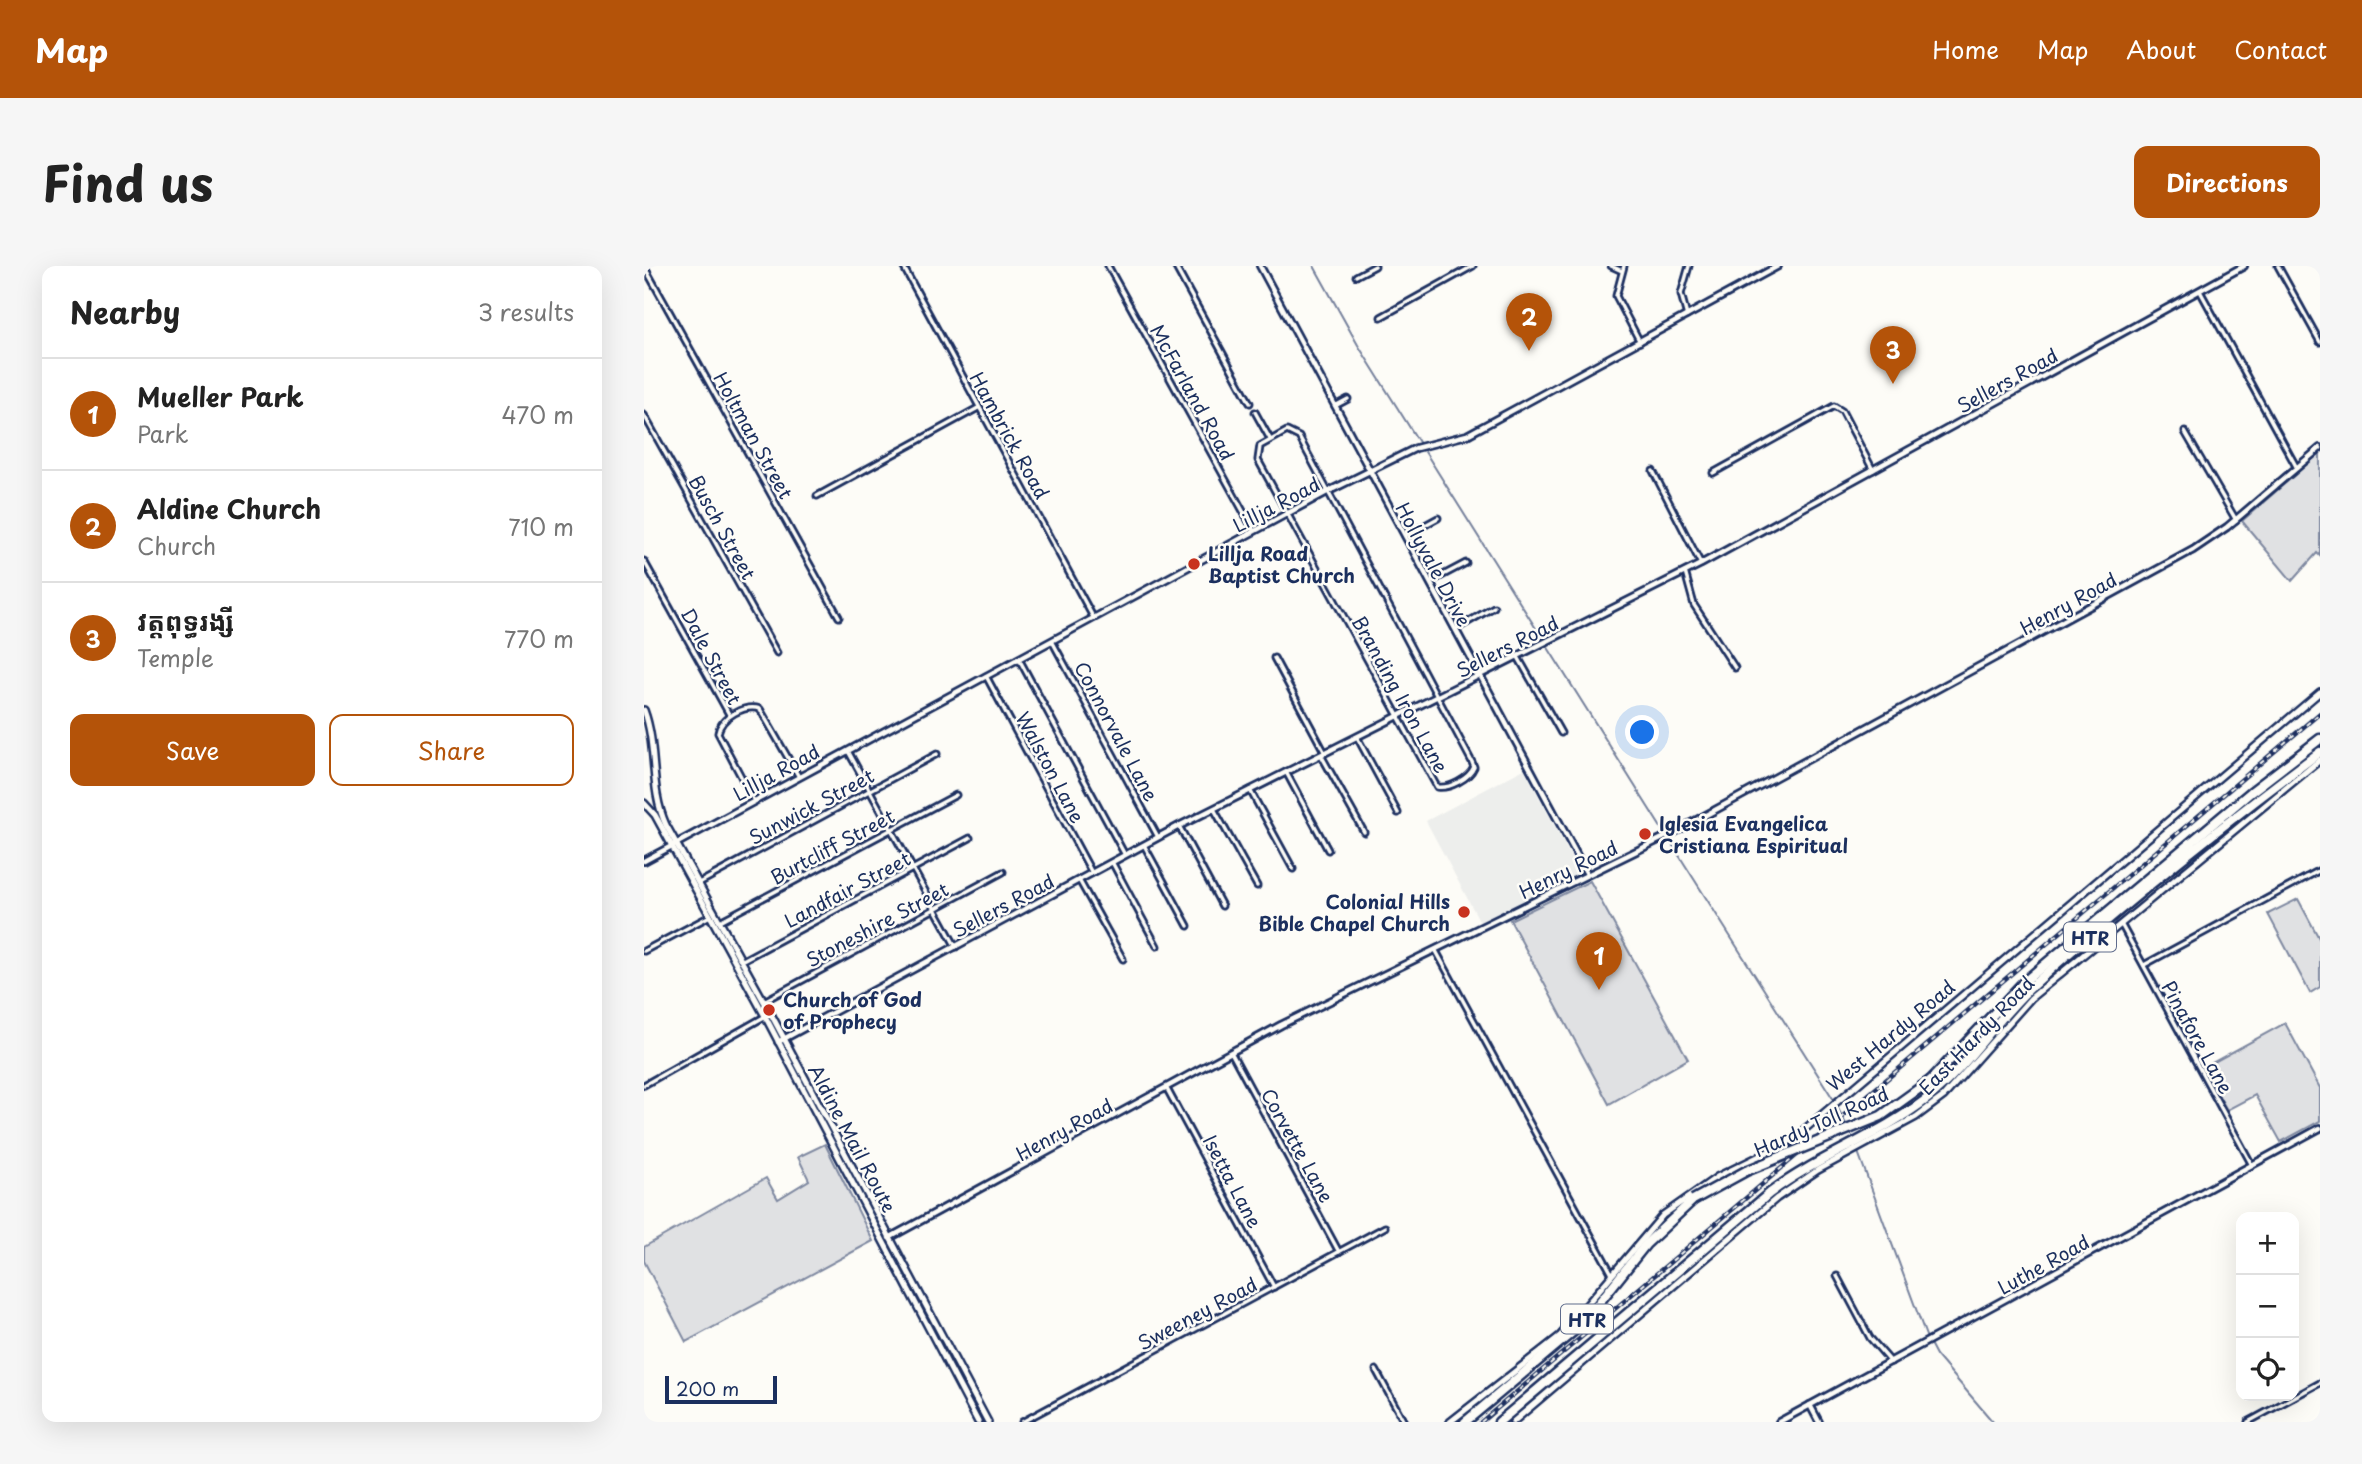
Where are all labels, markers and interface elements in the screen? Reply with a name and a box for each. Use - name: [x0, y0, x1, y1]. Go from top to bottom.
- text: Map: [35, 24, 108, 74]
- text: Home: [1932, 31, 1999, 67]
- text: Map: [2037, 31, 2088, 67]
- text: About: [2126, 31, 2196, 67]
- text: Contact: [2234, 31, 2327, 67]
- text: Find us: [42, 145, 213, 219]
- button: Directions: [2134, 146, 2320, 218]
- text: Nearby: [70, 289, 180, 334]
- pin: 2: [1506, 293, 1552, 351]
- text: 3 results: [478, 294, 574, 329]
- street label: McFarland Road: [1144, 319, 1242, 465]
- pin: 3: [1870, 326, 1916, 384]
- street label: Sellers Road: [1951, 341, 2063, 419]
- street label: Holtman Street: [707, 366, 801, 504]
- street label: Hambrick Road: [963, 366, 1057, 504]
- text: Mueller Park: [137, 377, 304, 416]
- text: 1: [88, 397, 99, 432]
- text: 470 m: [501, 397, 574, 432]
- text: Park: [137, 416, 188, 451]
- street label: Lillja Road: [1227, 469, 1325, 539]
- street label: Busch Street: [683, 470, 763, 585]
- text: Aldine Church: [137, 489, 321, 528]
- street label: Hollyvale Drive: [1389, 497, 1479, 631]
- text: 2: [85, 509, 101, 544]
- text: 710 m: [508, 509, 574, 544]
- text: Church: [137, 528, 216, 563]
- place label: Lillja Road Baptist Church: [1208, 539, 1355, 589]
- marker: Lillja Road Baptist Church: [1186, 556, 1202, 572]
- street label: Henry Road: [2014, 565, 2122, 641]
- text: វត្តពុទ្ធរង្សី: [137, 601, 234, 640]
- street label: Dale Street: [675, 603, 749, 709]
- street label: Sellers Road: [1451, 608, 1563, 684]
- street label: Branding Iron Lane: [1346, 610, 1456, 778]
- text: 3: [85, 621, 101, 656]
- text: 770 m: [504, 621, 574, 656]
- text: Temple: [137, 640, 214, 675]
- street label: Connorvale Lane: [1068, 656, 1166, 806]
- street label: Walston Lane: [1010, 706, 1092, 828]
- button: Save: [70, 714, 315, 786]
- button: Share: [329, 714, 574, 786]
- your location: [1625, 715, 1659, 749]
- street label: Lillja Road: [728, 737, 824, 807]
- street label: Sunwick Street: [743, 761, 879, 851]
- street label: Burtcliff Street: [765, 801, 899, 891]
- place label: Iglesia Evangelica Cristiana Espiritual: [1659, 809, 1848, 859]
- marker: Iglesia Evangelica Cristiana Espiritual: [1637, 826, 1653, 842]
- street label: Henry Road: [1514, 833, 1622, 905]
- street label: Landfair Street: [779, 844, 915, 934]
- street label: Sellers Road: [947, 866, 1059, 944]
- street label: Stoneshire Street: [801, 874, 953, 973]
- place label: Colonial Hills Bible Chapel Church: [1258, 887, 1450, 937]
- marker: Colonial Hills Bible Chapel Church: [1456, 904, 1472, 920]
- road number: HTR: [2064, 922, 2116, 952]
- pin: 1: [1576, 932, 1622, 990]
- street label: East Hardy Road: [1912, 969, 2040, 1101]
- street label: West Hardy Road: [1820, 973, 1960, 1097]
- street label: Pinafore Lane: [2155, 975, 2241, 1099]
- place label: Church of God of Prophecy: [783, 985, 922, 1035]
- marker: Church of God of Prophecy: [761, 1002, 777, 1018]
- street label: Aldine Mail Route: [802, 1059, 904, 1217]
- street label: Hardy Toll Road: [1749, 1079, 1893, 1163]
- street label: Corvette Lane: [1255, 1083, 1341, 1207]
- street label: Henry Road: [1010, 1091, 1118, 1167]
- street label: Isetta Lane: [1197, 1129, 1269, 1233]
- map controls: [2236, 1212, 2299, 1401]
- button: +: [2236, 1212, 2299, 1275]
- street label: Luthe Road: [1992, 1227, 2094, 1301]
- street label: Sweeney Road: [1132, 1270, 1262, 1356]
- button: −: [2236, 1275, 2299, 1338]
- road number: HTR: [1561, 1304, 1613, 1334]
- button: locate: [2236, 1338, 2299, 1401]
- scale bar: [665, 1373, 777, 1405]
- text: 200 m: [676, 1374, 739, 1402]

